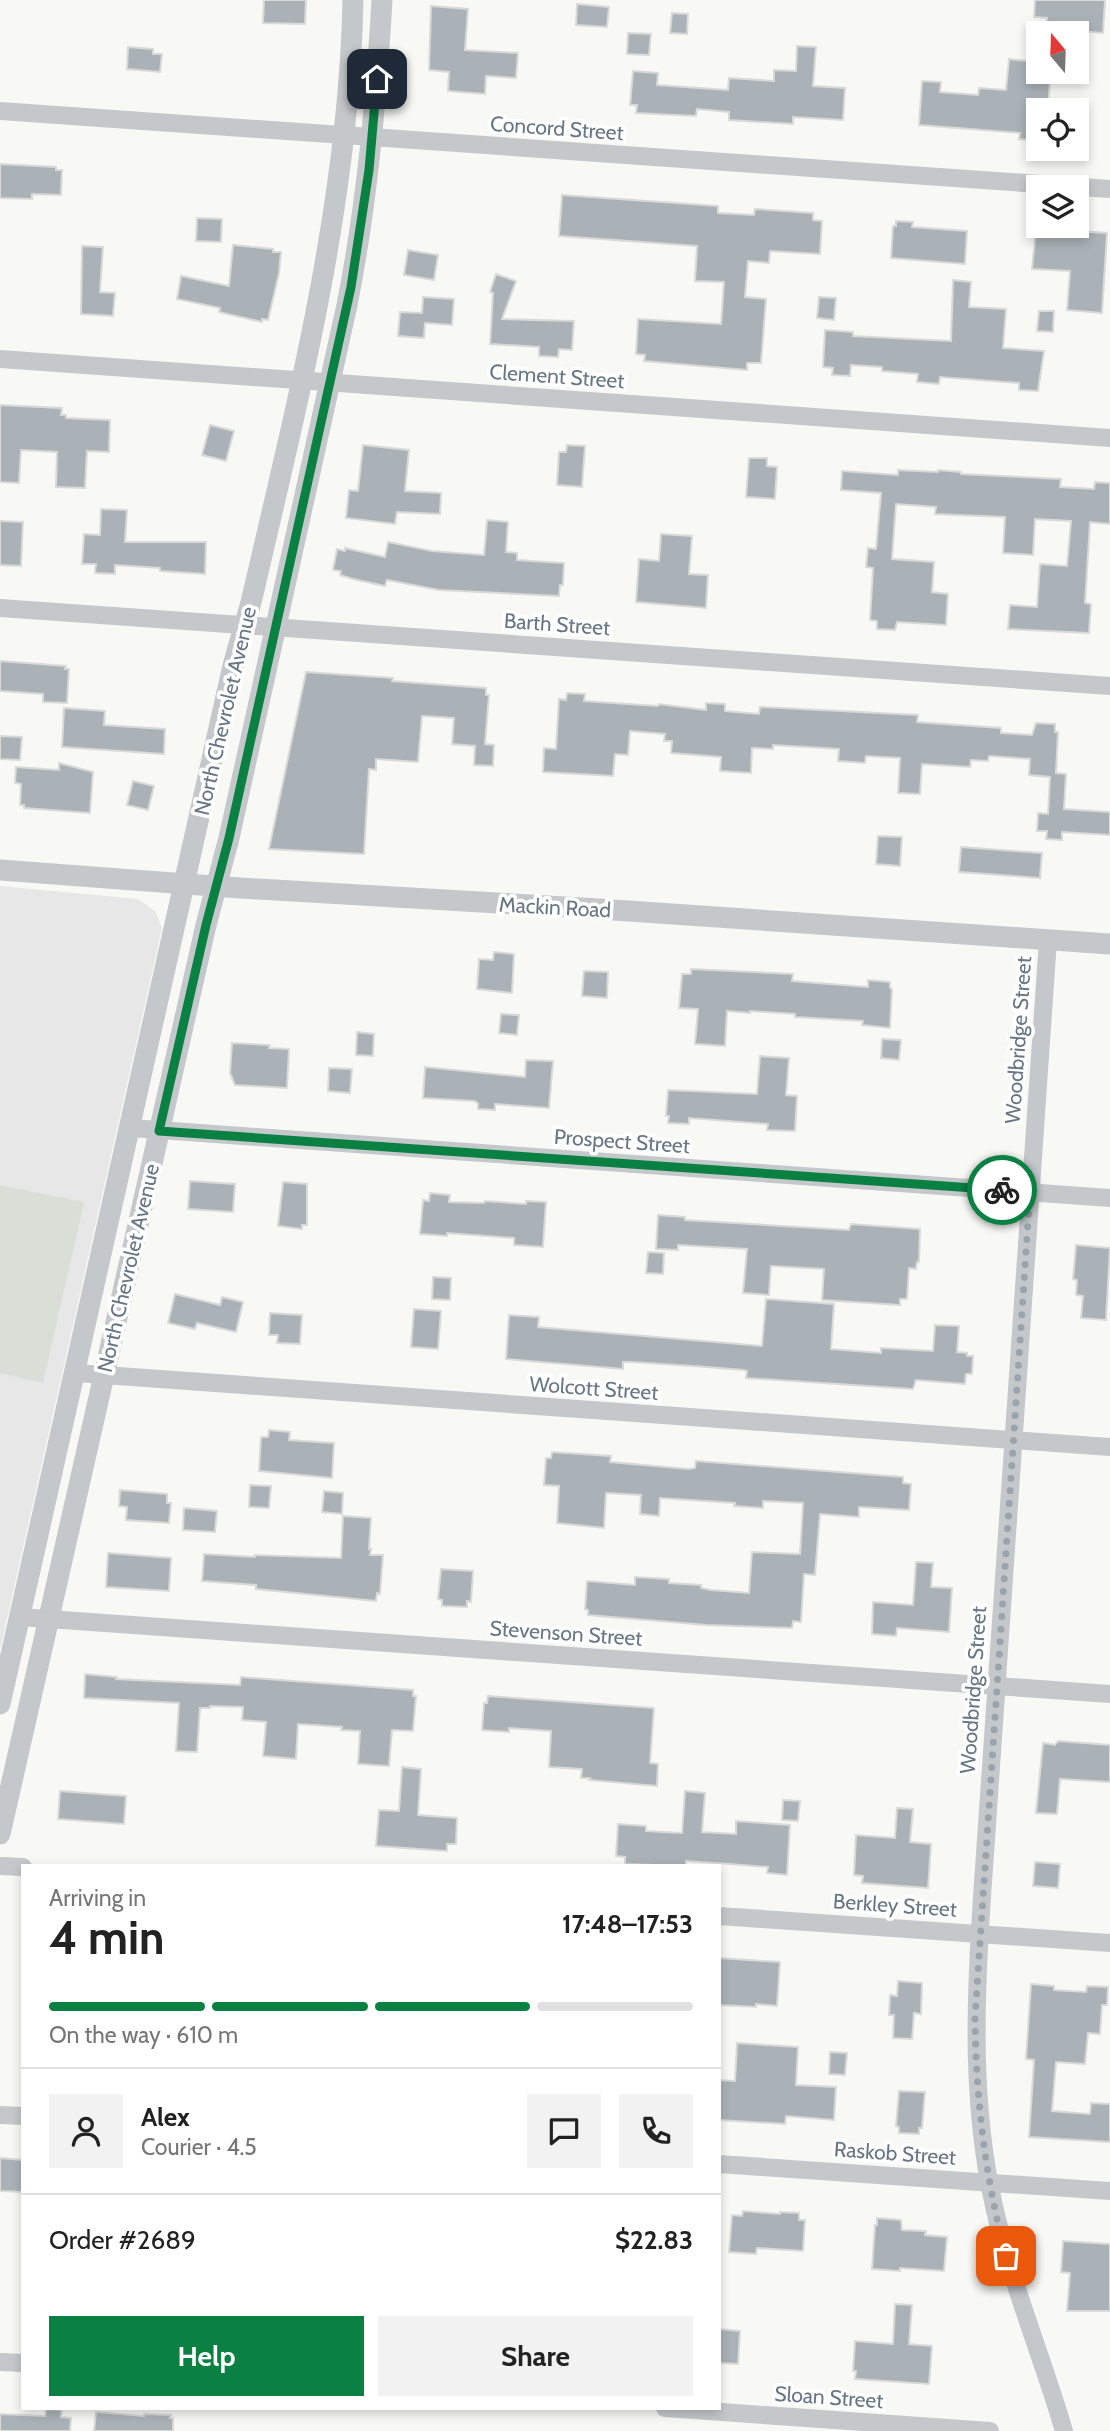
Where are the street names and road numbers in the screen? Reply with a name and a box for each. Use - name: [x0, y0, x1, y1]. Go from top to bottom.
- street label: Concord Street: [489, 111, 625, 145]
- street label: Clement Street: [489, 359, 625, 393]
- street label: North Chevrolet Avenue: [189, 604, 261, 818]
- street label: Barth Street: [503, 608, 611, 640]
- street label: Mackin Road: [498, 892, 612, 922]
- street label: Woodbridge Street: [1000, 955, 1036, 1125]
- street label: Prospect Street: [553, 1124, 691, 1158]
- street label: North Chevrolet Avenue: [92, 1161, 164, 1375]
- street label: Wolcott Street: [529, 1371, 659, 1405]
- street label: Woodbridge Street: [955, 1605, 991, 1775]
- street label: Stevenson Street: [489, 1615, 643, 1651]
- street label: Berkley Street: [832, 1888, 958, 1922]
- street label: Raskob Street: [833, 2136, 957, 2170]
- street label: Sloan Street: [774, 2381, 884, 2413]

